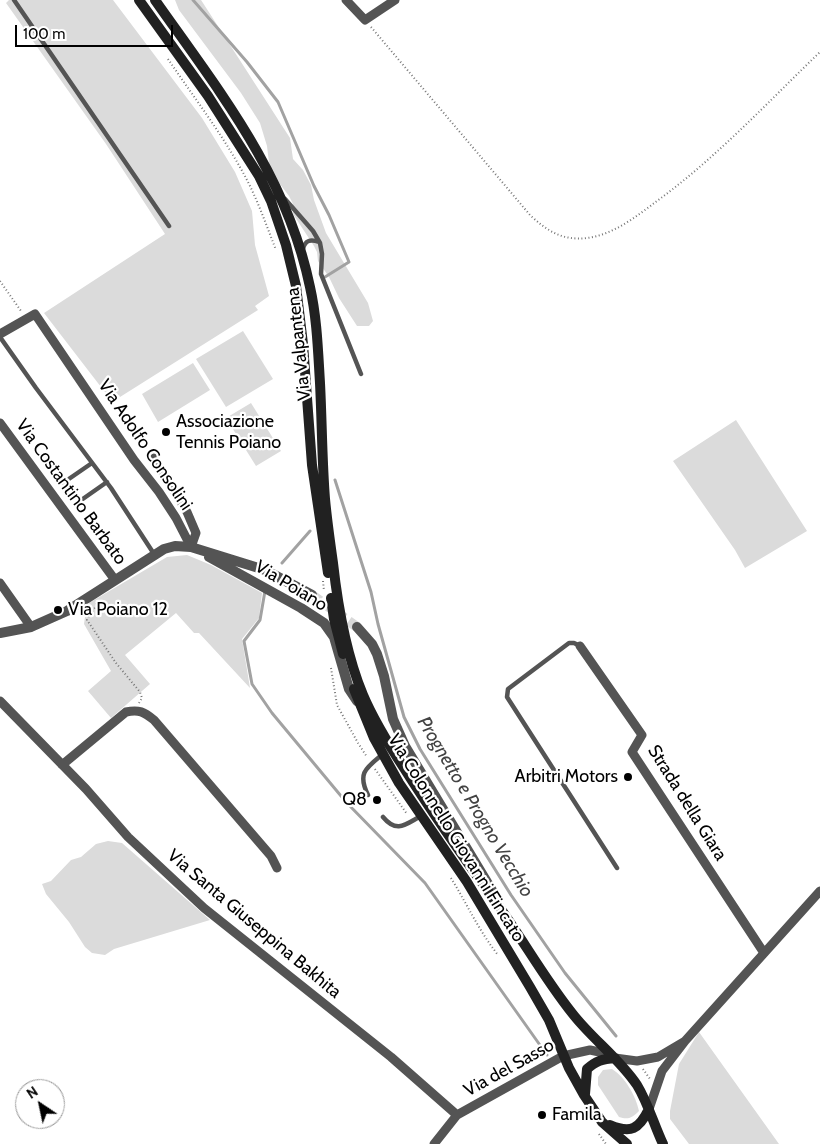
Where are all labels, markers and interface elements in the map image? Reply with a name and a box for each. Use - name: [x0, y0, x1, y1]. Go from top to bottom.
- scale bar: [18, 15, 175, 47]
- text: 100 m: [23, 25, 65, 43]
- street label: Via Valpantena: [282, 286, 316, 402]
- street label: Via Adolfo Consolini: [93, 375, 197, 515]
- place label: Associazione Tennis Poiano: [176, 411, 281, 454]
- street label: Via Costantino Barbato: [11, 415, 131, 569]
- marker: Associazione Tennis Poiano: [160, 426, 172, 438]
- street label: Via Poiano: [251, 556, 331, 616]
- place label: Via Poiano 12: [68, 599, 168, 621]
- marker: Via Poiano 12: [52, 604, 64, 616]
- water label: Prognetto e Progno Vecchio: [412, 713, 538, 901]
- street label: Via Colonnello Giovanni Fincato: [383, 730, 529, 946]
- street label: Strada della Giara: [643, 741, 731, 865]
- place label: Arbitri Motors: [515, 766, 618, 788]
- marker: Arbitri Motors: [622, 771, 634, 783]
- place label: Q8: [342, 789, 367, 811]
- marker: Q8: [371, 794, 383, 806]
- street label: Via Santa Giuseppina Bakhita: [163, 845, 345, 1003]
- street label: Via del Sasso: [460, 1034, 558, 1102]
- north arrow: [15, 1079, 65, 1129]
- text: N: [23, 1082, 41, 1103]
- place label: Famila: [552, 1104, 602, 1126]
- marker: Famila: [536, 1109, 548, 1121]

